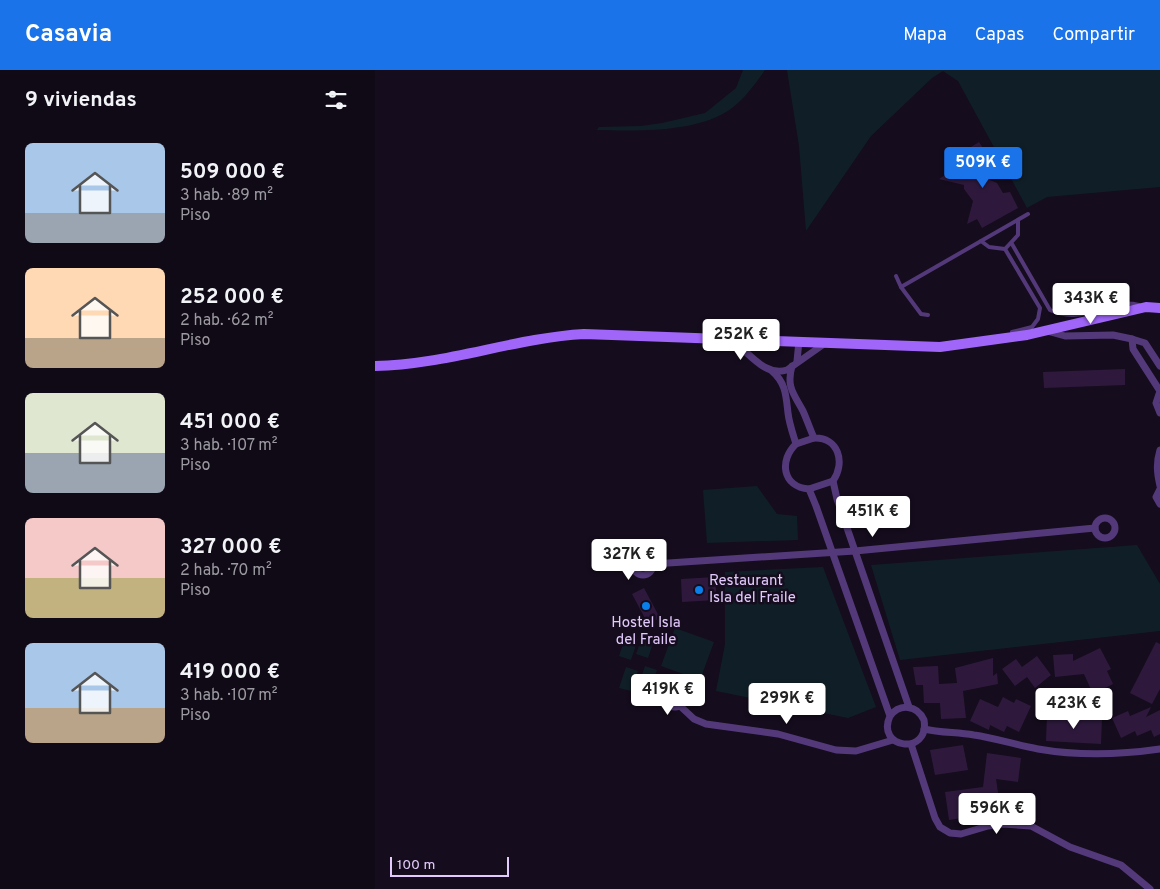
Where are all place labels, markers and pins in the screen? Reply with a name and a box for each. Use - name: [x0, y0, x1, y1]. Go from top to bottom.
- pin: 509K €: [942, 146, 1024, 189]
- pin: 343K €: [1050, 282, 1132, 325]
- pin: 252K €: [700, 318, 782, 361]
- pin: 451K €: [832, 496, 914, 538]
- pin: 327K €: [588, 538, 670, 581]
- place label: Restaurant Isla del Fraile: [709, 572, 796, 608]
- marker: Restaurant Isla del Fraile: [693, 584, 705, 596]
- marker: Hostel Isla del Fraile: [640, 600, 652, 612]
- place label: Hostel Isla del Fraile: [611, 614, 681, 650]
- pin: 419K €: [627, 674, 709, 716]
- pin: 299K €: [746, 682, 828, 725]
- pin: 423K €: [1033, 688, 1115, 730]
- pin: 596K €: [956, 792, 1038, 835]

